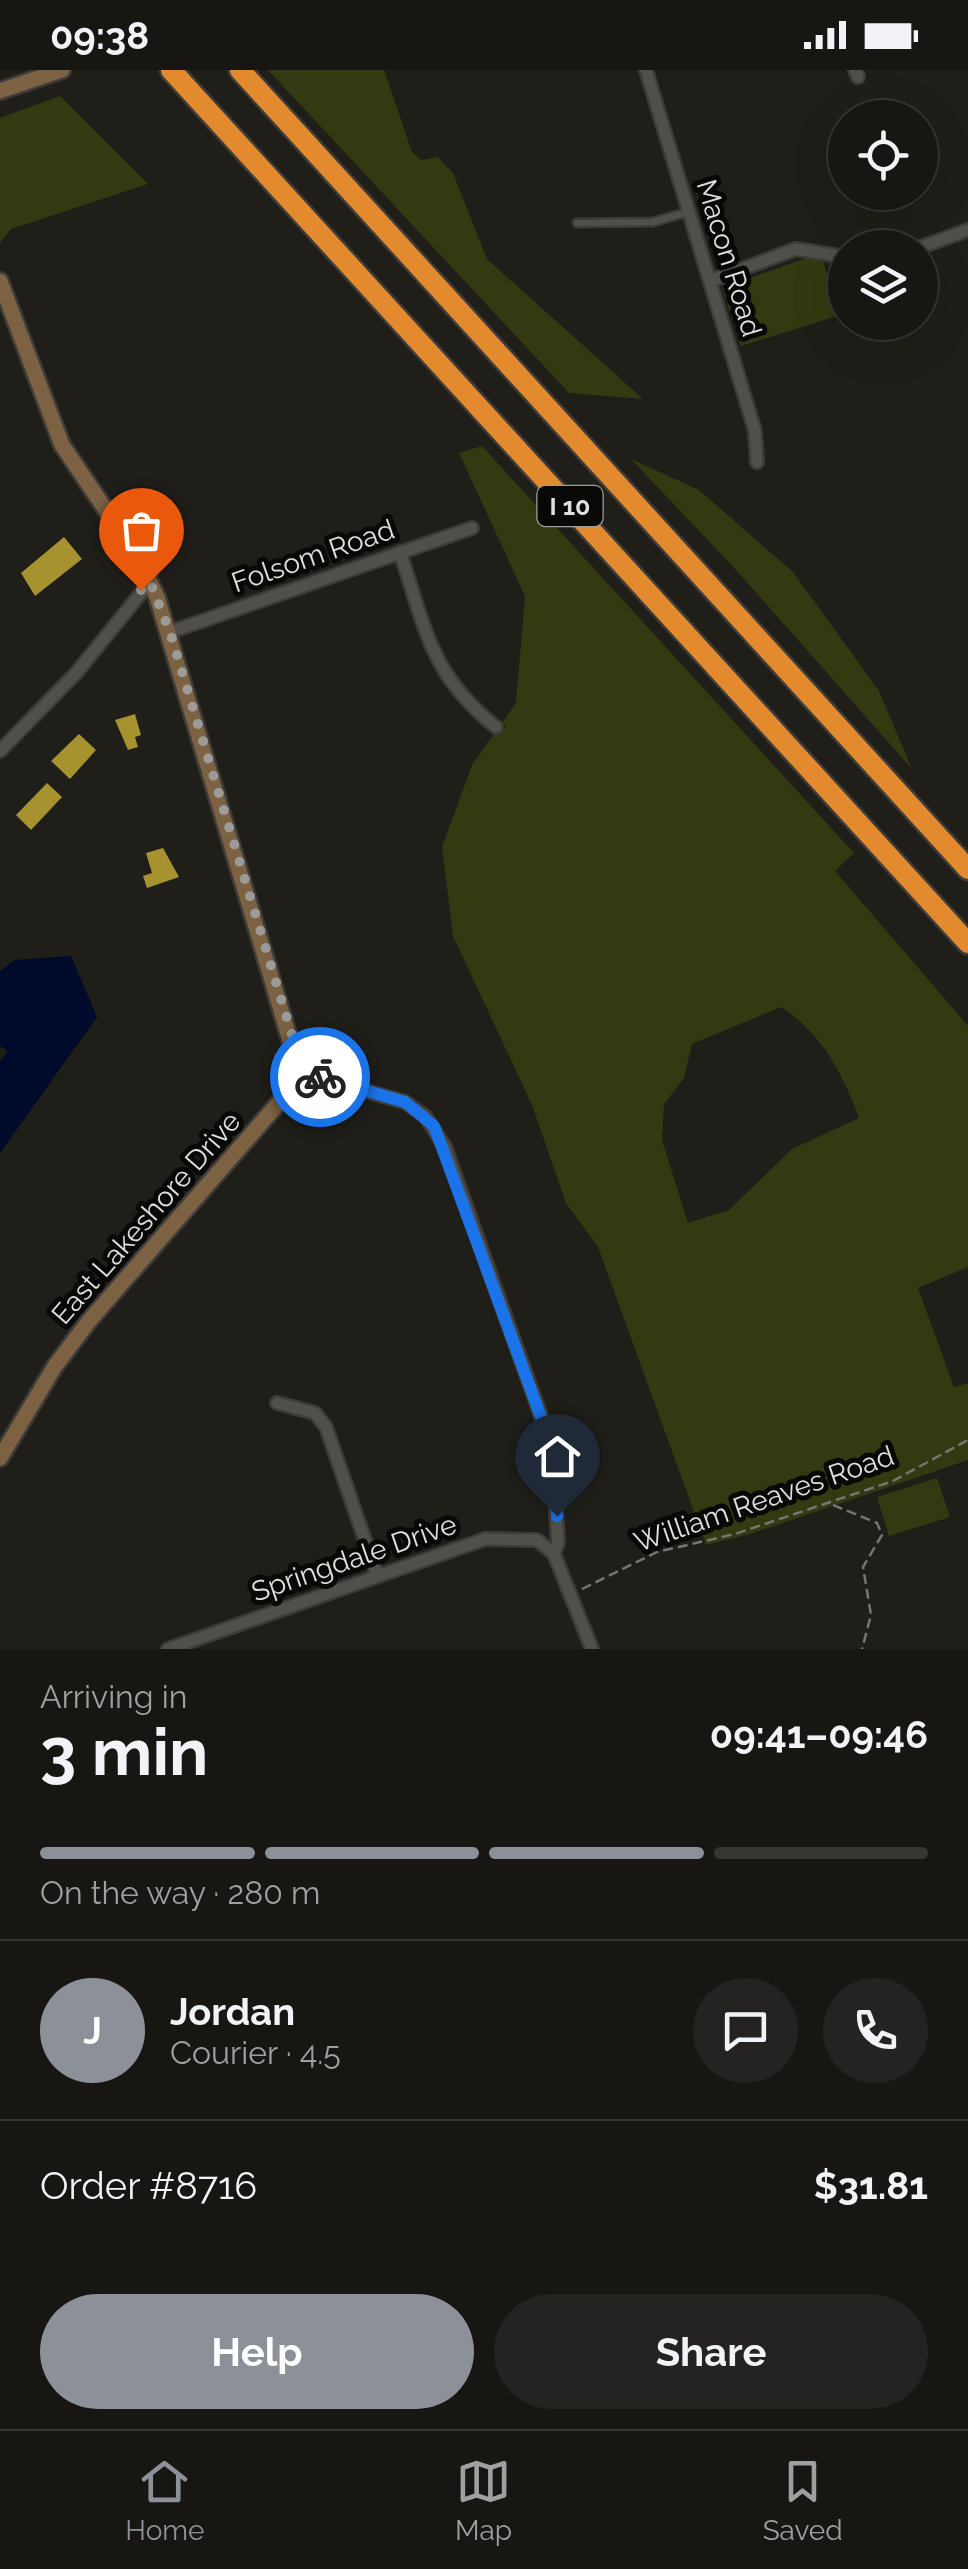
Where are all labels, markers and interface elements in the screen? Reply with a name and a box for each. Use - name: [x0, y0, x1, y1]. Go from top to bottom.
- text: 09:38: [50, 13, 149, 58]
- map controls: [828, 100, 938, 340]
- button: locate: [828, 100, 938, 210]
- street label: Macon Road: [690, 176, 768, 340]
- button: layers: [828, 230, 938, 340]
- road number: I 10: [538, 486, 602, 526]
- pin: [99, 488, 184, 591]
- icon: bag: [114, 503, 169, 558]
- street label: Folsom Road: [227, 513, 399, 599]
- courier: [270, 1027, 370, 1127]
- icon: bike: [293, 1050, 348, 1105]
- street label: East Lakeshore Drive: [45, 1105, 247, 1331]
- pin: [515, 1414, 600, 1517]
- icon: home: [530, 1429, 585, 1484]
- street label: William Reaves Road: [630, 1439, 898, 1559]
- street label: Springdale Drive: [247, 1507, 461, 1609]
- text: Arriving in: [40, 1678, 187, 1715]
- text: 09:41–09:46: [710, 1712, 928, 1757]
- text: 3 min: [40, 1714, 208, 1790]
- text: On the way · 280 m: [40, 1874, 320, 1911]
- button: chat: [693, 1978, 798, 2083]
- button: phone: [823, 1978, 928, 2083]
- text: Jordan: [170, 1989, 295, 2034]
- text: J: [83, 2008, 102, 2053]
- text: Courier · 4.5: [170, 2034, 341, 2071]
- text: Order #8716: [40, 2163, 257, 2208]
- text: $31.81: [814, 2163, 928, 2208]
- button: Help: [40, 2294, 474, 2409]
- button: Share: [494, 2294, 928, 2409]
- tab: Home: [125, 2454, 205, 2547]
- tab: Map: [455, 2454, 512, 2547]
- tab: Saved: [763, 2454, 843, 2547]

